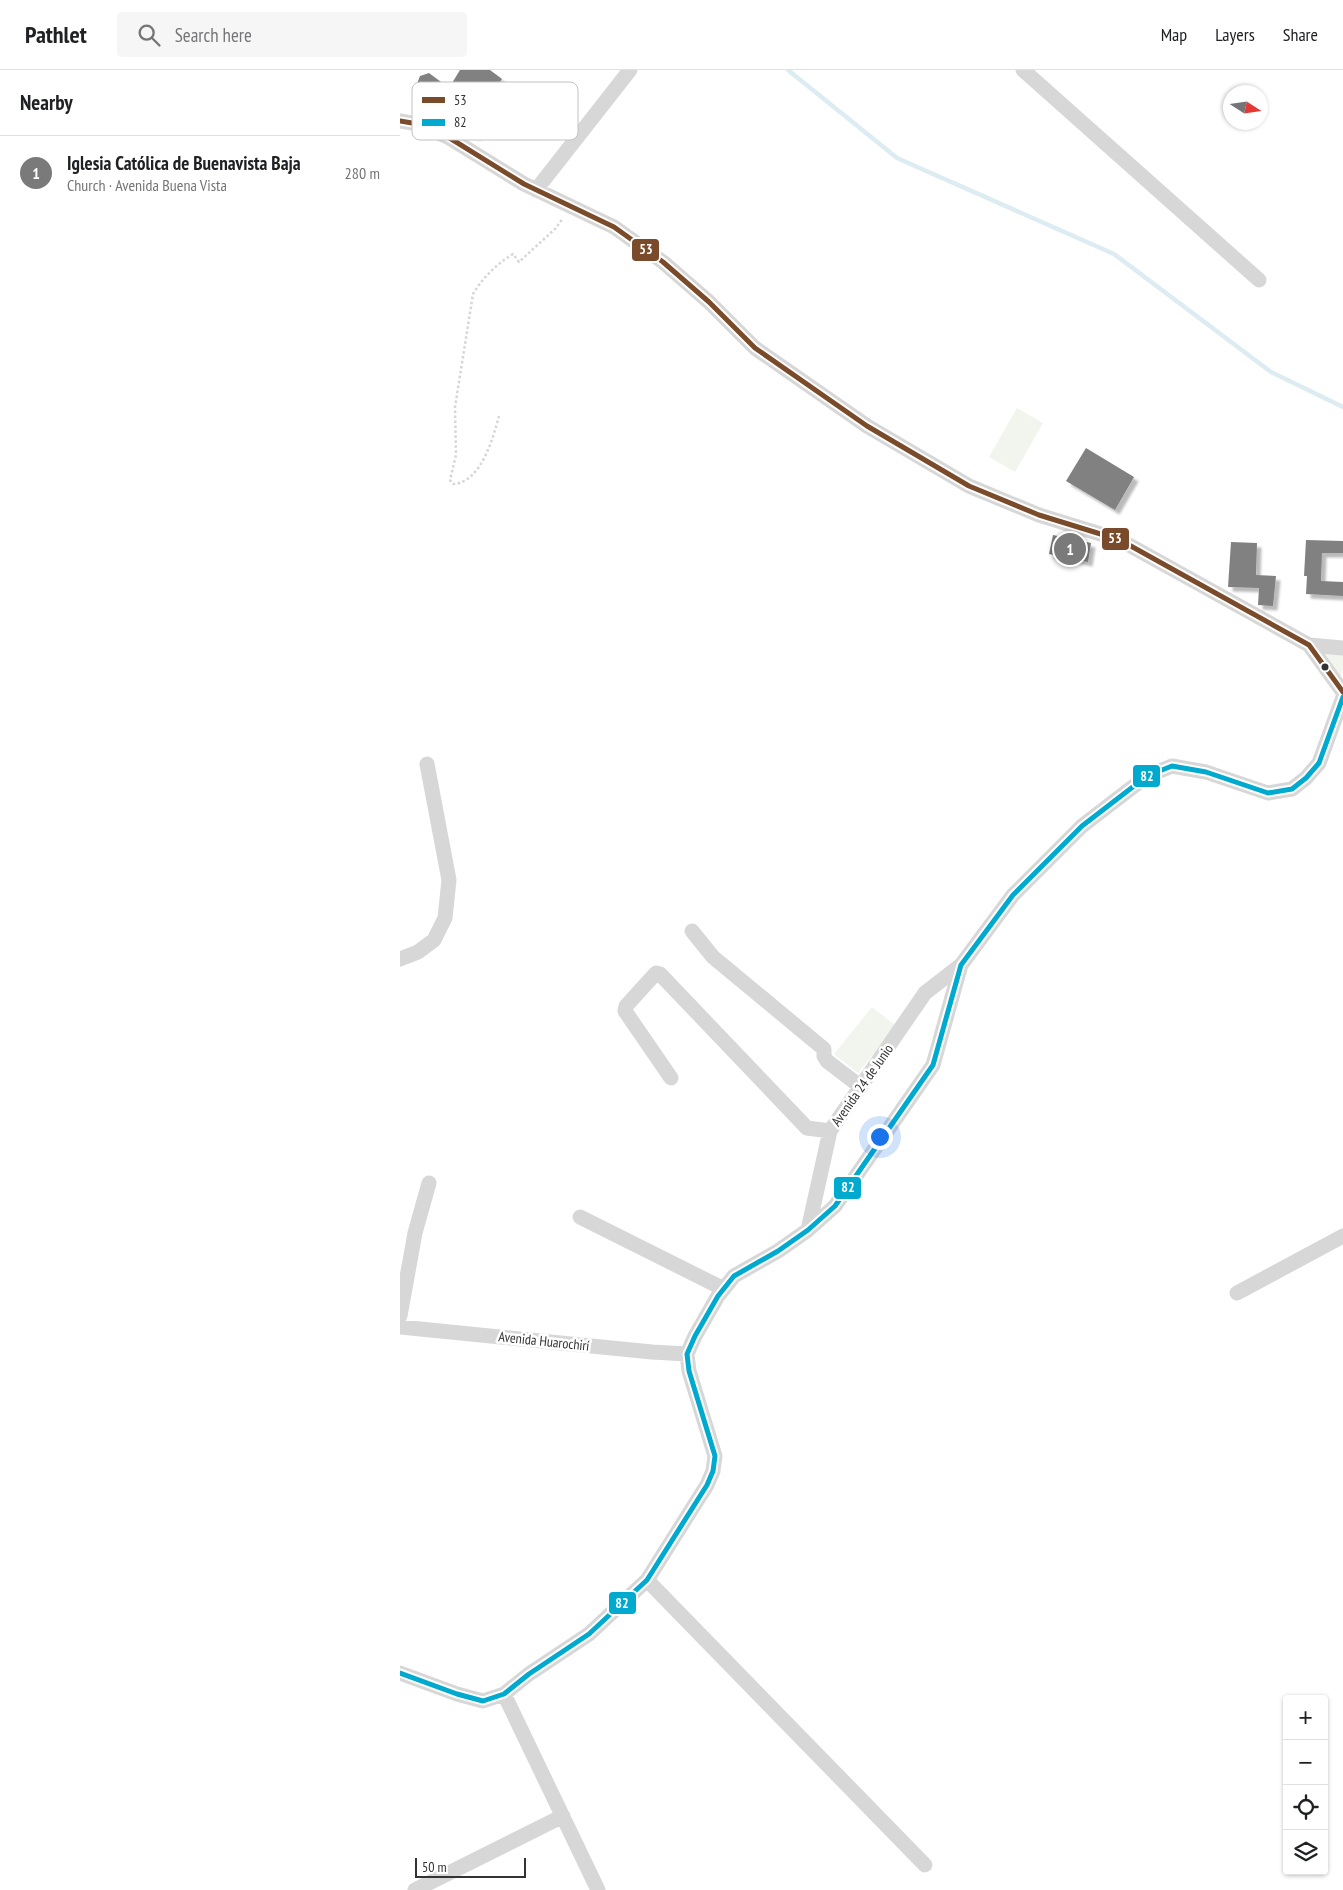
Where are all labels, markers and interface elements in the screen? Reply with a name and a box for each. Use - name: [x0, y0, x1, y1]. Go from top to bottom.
- search box: [117, 12, 467, 57]
- text: Pathlet: [25, 19, 87, 50]
- icon: search: [135, 21, 163, 49]
- text: Search here: [175, 23, 252, 47]
- text: Map: [1161, 23, 1187, 46]
- text: Layers: [1215, 23, 1255, 46]
- text: Share: [1283, 23, 1318, 46]
- legend: [412, 82, 578, 140]
- north arrow: [1223, 85, 1268, 130]
- text: Nearby: [20, 89, 73, 116]
- text: 53: [454, 91, 467, 109]
- text: 82: [454, 113, 467, 131]
- text: Iglesia Católica de Buenavista Baja: [67, 151, 301, 175]
- text: 1: [32, 163, 40, 183]
- text: 280 m: [345, 163, 380, 183]
- text: Church · Avenida Buena Vista: [67, 175, 227, 195]
- line badge: 53: [631, 238, 660, 262]
- text: 53: [639, 240, 653, 258]
- line badge: 53: [1101, 527, 1130, 551]
- text: 53: [1108, 529, 1122, 547]
- pin: 1: [1054, 530, 1086, 568]
- unlabelled marker: [1320, 662, 1330, 672]
- line badge: 82: [1132, 764, 1161, 788]
- text: 82: [1140, 767, 1154, 785]
- street label: Avenida 24 de Junio: [827, 1040, 897, 1130]
- your location: [867, 1124, 893, 1150]
- line badge: 82: [833, 1176, 862, 1200]
- text: 82: [841, 1178, 855, 1196]
- street label: Avenida Huarochirí: [498, 1327, 590, 1355]
- line badge: 82: [608, 1591, 637, 1615]
- text: 82: [615, 1594, 629, 1612]
- map controls: [1283, 1695, 1328, 1875]
- button: +: [1283, 1695, 1328, 1740]
- button: −: [1283, 1740, 1328, 1785]
- button: locate: [1283, 1785, 1328, 1830]
- button: layers: [1283, 1830, 1328, 1875]
- scale bar: [415, 1855, 526, 1878]
- text: 50 m: [422, 1858, 447, 1876]

